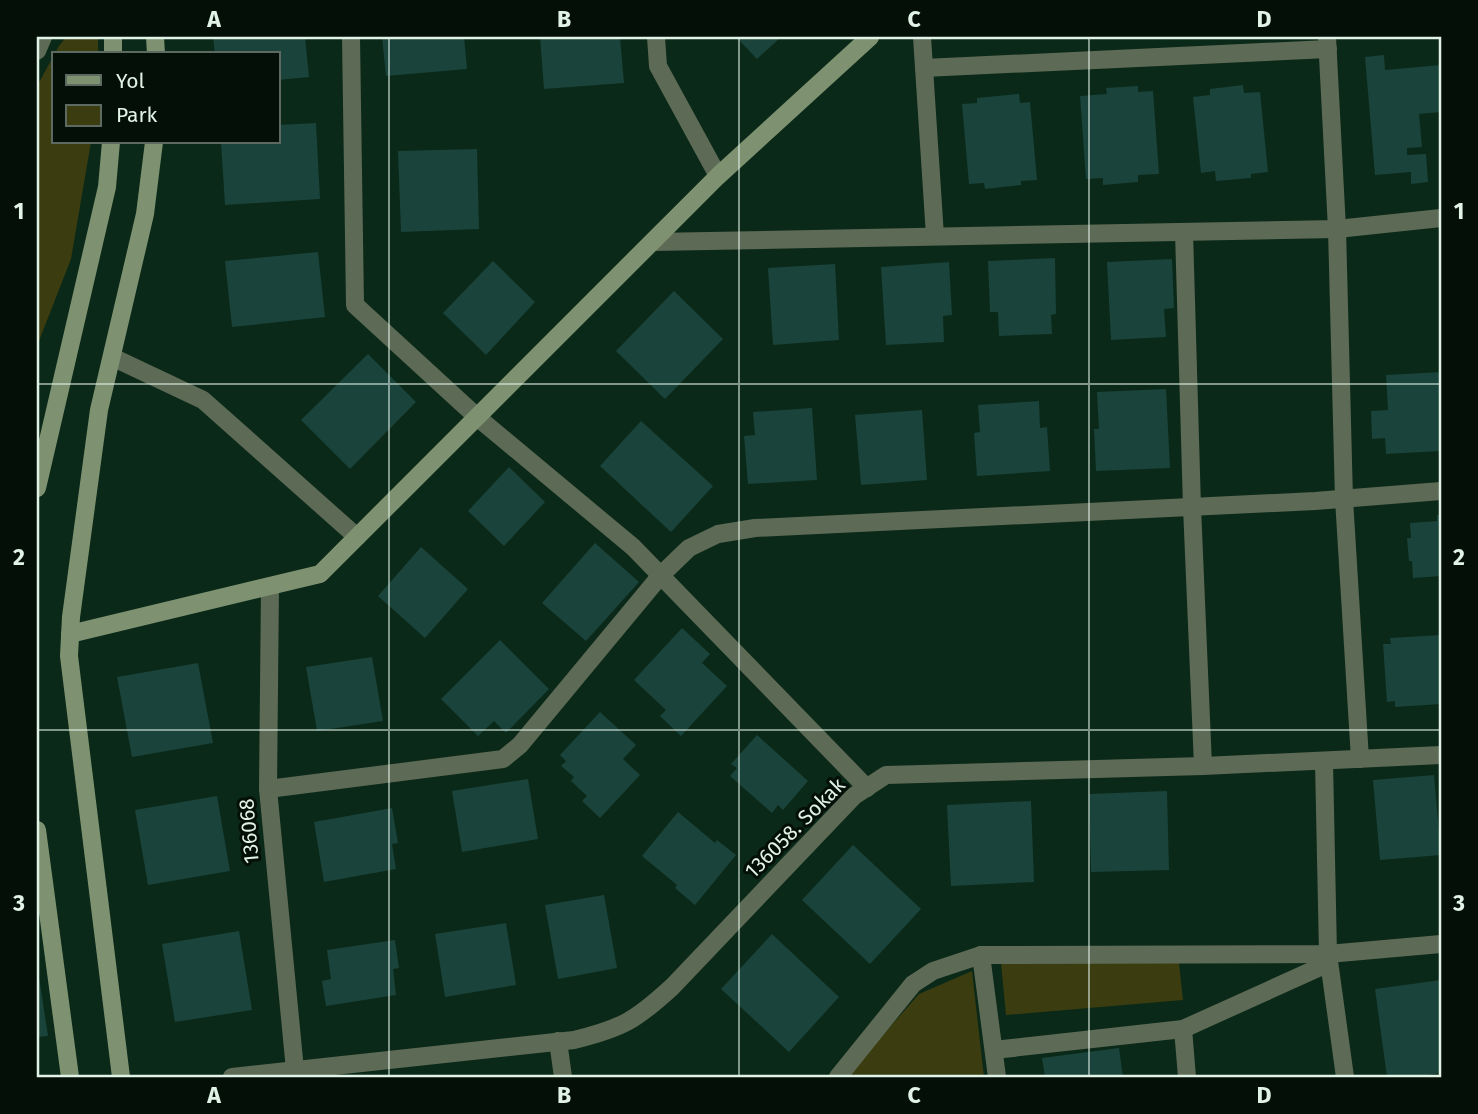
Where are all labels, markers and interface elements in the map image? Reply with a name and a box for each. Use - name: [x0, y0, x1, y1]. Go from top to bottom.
- text: A: [206, 5, 221, 33]
- text: B: [557, 5, 571, 33]
- text: C: [907, 5, 921, 33]
- text: D: [1257, 5, 1272, 33]
- legend: [52, 52, 280, 144]
- text: Yol: [116, 68, 145, 94]
- text: Park: [116, 102, 158, 128]
- text: 1: [14, 197, 24, 225]
- text: 1: [1454, 197, 1464, 225]
- text: 2: [13, 543, 25, 571]
- text: 2: [1453, 543, 1465, 571]
- street label: 136058. Sokak: [739, 772, 851, 884]
- street label: 136068: [233, 797, 265, 865]
- text: 3: [12, 889, 25, 917]
- text: 3: [1452, 889, 1465, 917]
- text: A: [206, 1081, 221, 1109]
- text: B: [557, 1081, 571, 1109]
- text: C: [907, 1081, 921, 1109]
- text: D: [1257, 1081, 1272, 1109]

